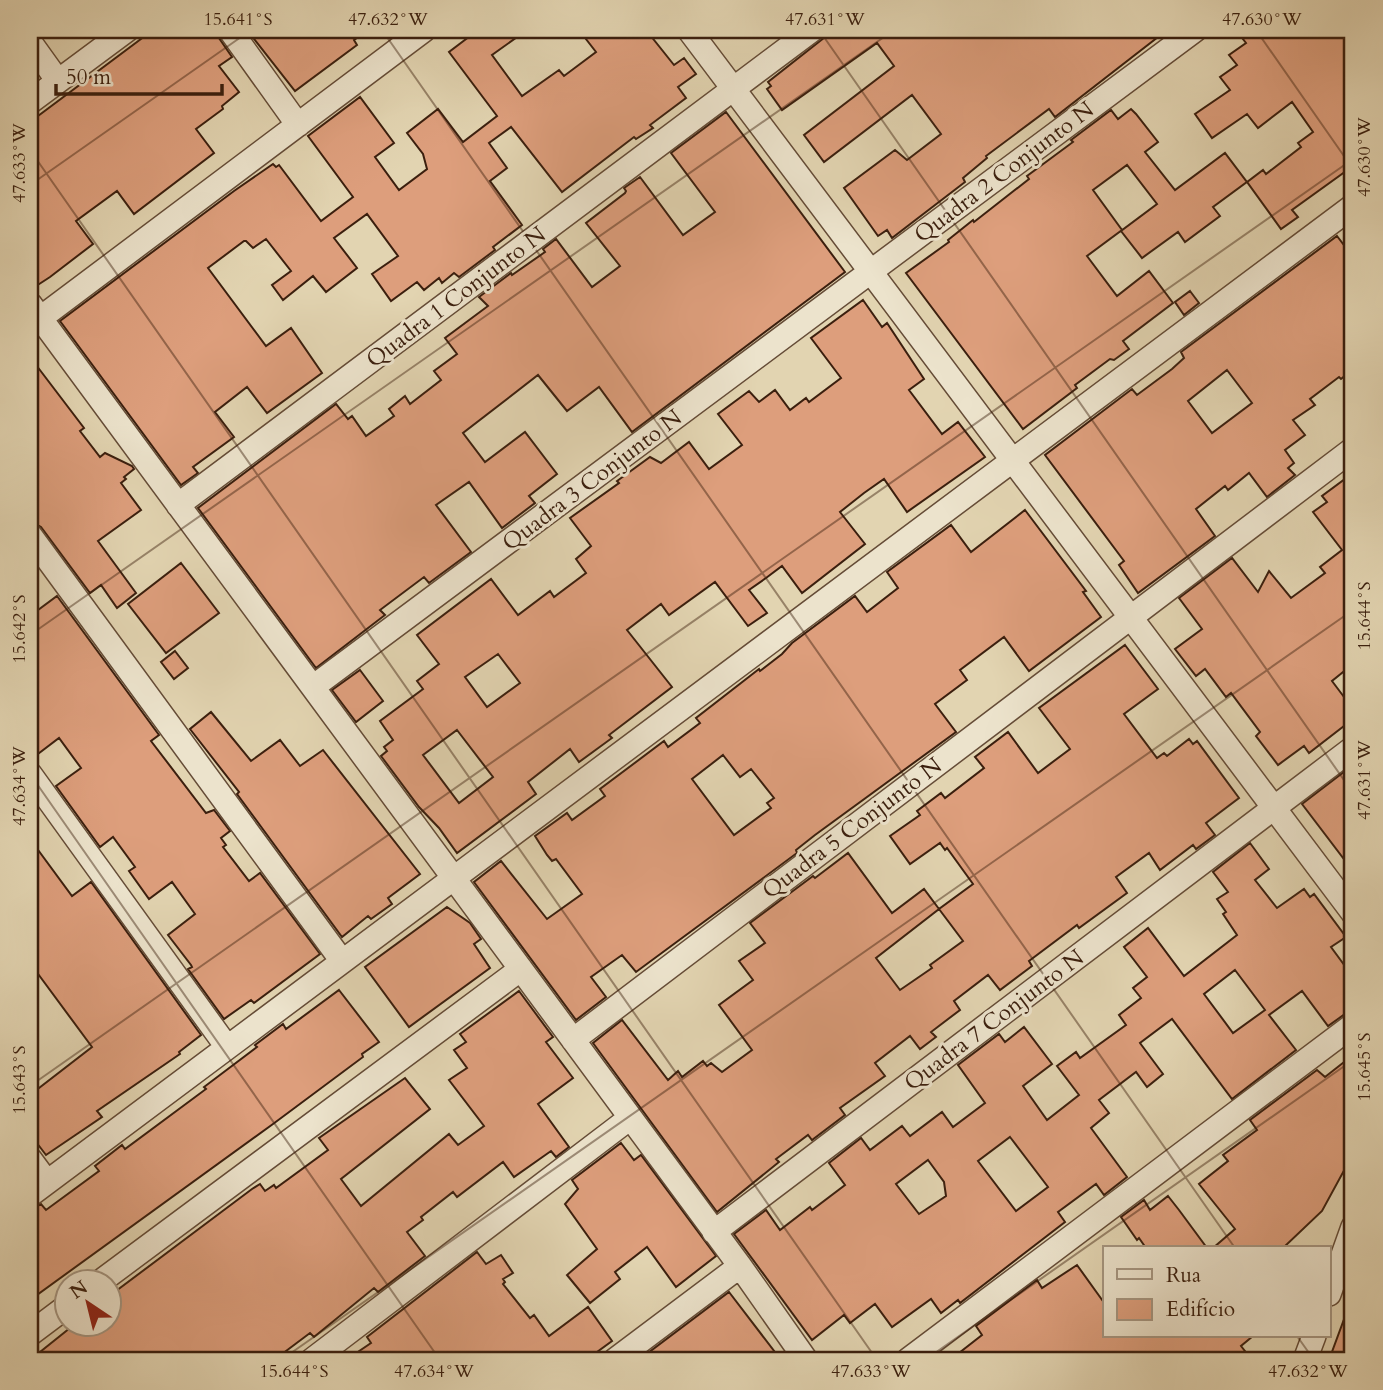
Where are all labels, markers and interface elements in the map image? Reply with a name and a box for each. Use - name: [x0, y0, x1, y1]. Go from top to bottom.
- text: 15.641°S: [204, 7, 272, 32]
- text: 47.632°W: [348, 7, 428, 32]
- text: 47.631°W: [785, 7, 865, 32]
- text: 47.630°W: [1222, 7, 1302, 32]
- scale bar: [56, 52, 222, 96]
- text: 50 m: [66, 63, 111, 92]
- street label: Quadra 2 Conjunto N: [908, 94, 1101, 250]
- text: 47.630°W: [1352, 117, 1377, 197]
- text: 47.633°W: [7, 123, 32, 203]
- street label: Quadra 1 Conjunto N: [360, 219, 553, 375]
- street label: Quadra 3 Conjunto N: [496, 402, 689, 558]
- text: 15.644°S: [1352, 582, 1377, 650]
- text: 15.642°S: [7, 595, 32, 663]
- text: 47.631°W: [1352, 740, 1377, 820]
- text: 47.634°W: [7, 746, 32, 826]
- street label: Quadra 5 Conjunto N: [756, 750, 949, 906]
- street label: Quadra 7 Conjunto N: [898, 942, 1091, 1098]
- text: 15.645°S: [1352, 1033, 1377, 1101]
- text: 15.643°S: [7, 1046, 32, 1114]
- legend: [1103, 1246, 1330, 1338]
- text: Rua: [1166, 1261, 1201, 1290]
- north arrow: [52, 1268, 122, 1338]
- text: N: [65, 1274, 93, 1305]
- text: Edifício: [1166, 1295, 1235, 1324]
- text: 15.644°S: [260, 1359, 328, 1384]
- text: 47.634°W: [394, 1359, 474, 1384]
- text: 47.633°W: [831, 1359, 911, 1384]
- text: 47.632°W: [1268, 1359, 1348, 1384]

